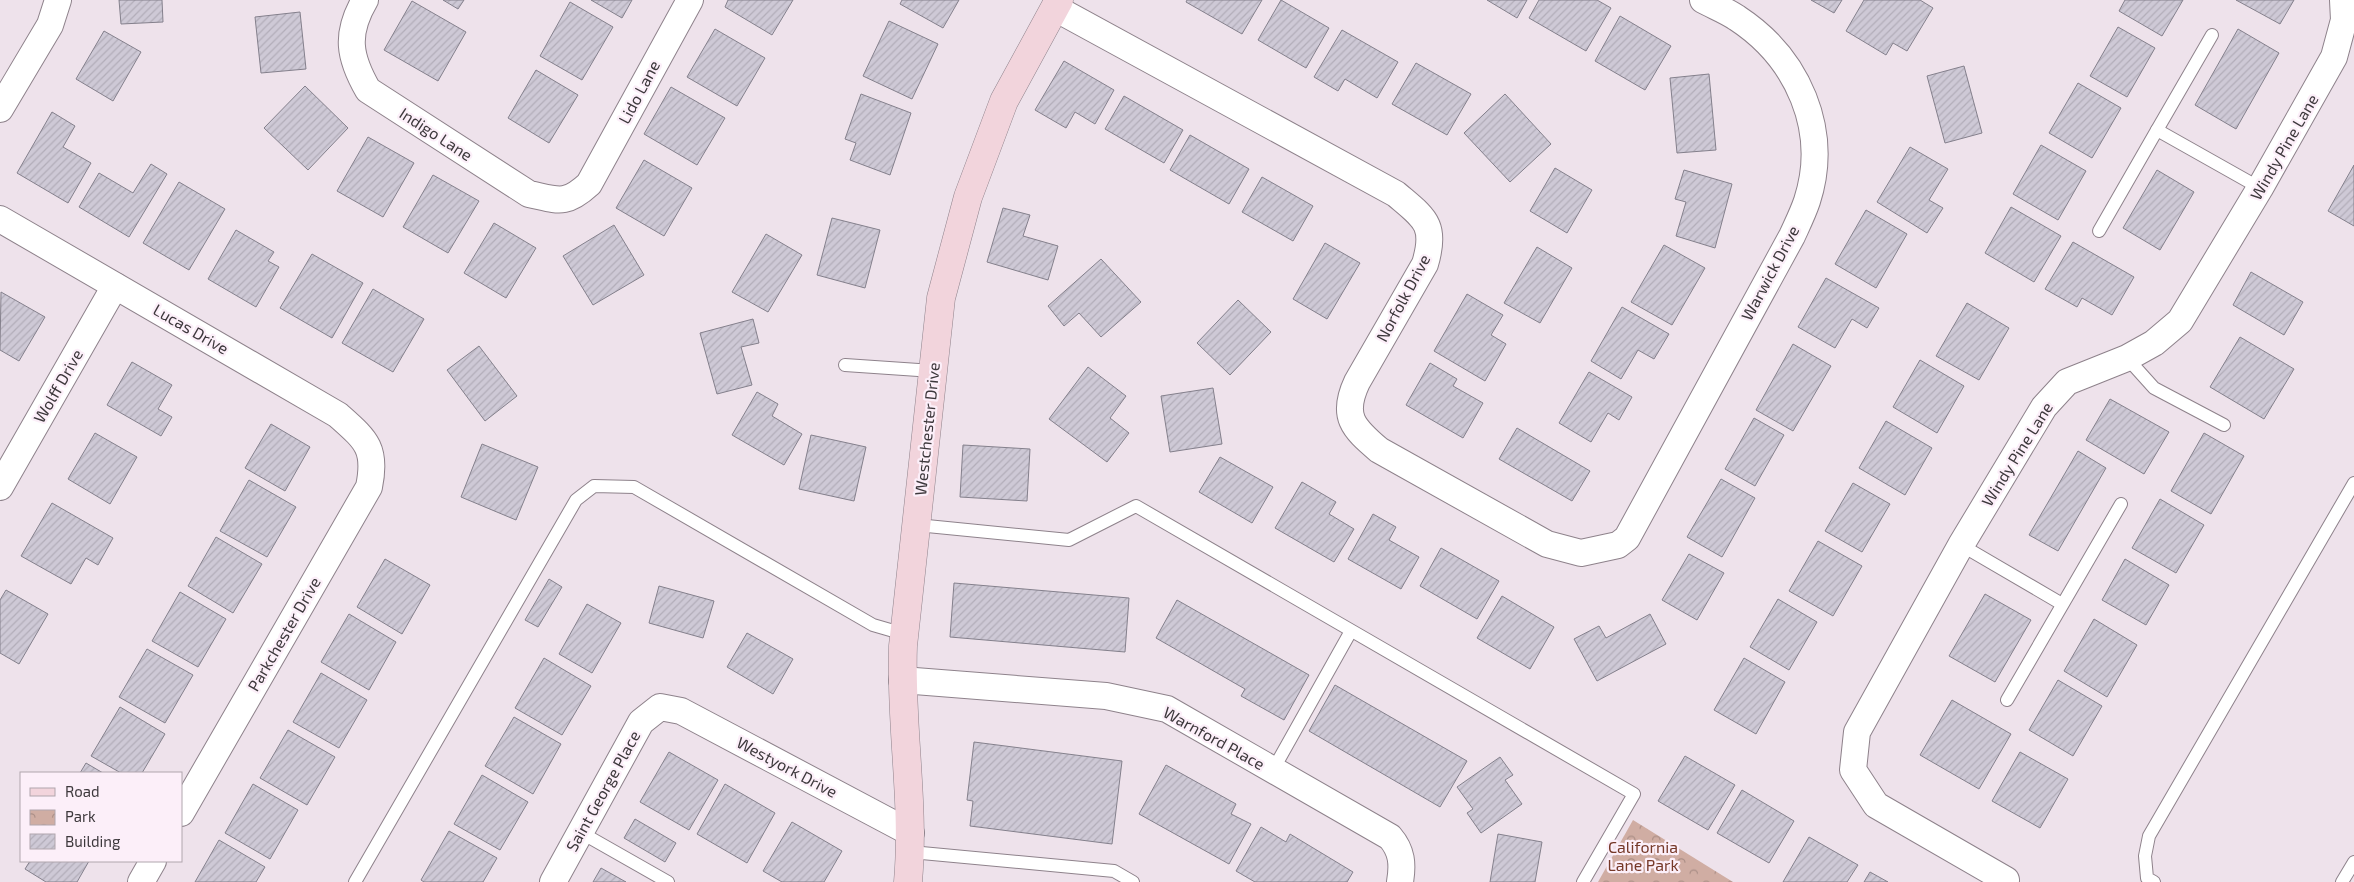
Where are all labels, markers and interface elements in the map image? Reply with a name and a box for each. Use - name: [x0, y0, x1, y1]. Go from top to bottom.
- street label: Lido Lane: [614, 57, 663, 127]
- street label: Windy Pine Lane: [2246, 90, 2322, 203]
- street label: Indigo Lane: [396, 103, 476, 164]
- street label: Warwick Drive: [1737, 222, 1803, 323]
- street label: Norfolk Drive: [1372, 251, 1434, 345]
- street label: Lucas Drive: [150, 299, 232, 358]
- street label: Wolff Drive: [29, 346, 86, 426]
- street label: Westchester Drive: [910, 361, 943, 497]
- street label: Windy Pine Lane: [1977, 398, 2056, 509]
- street label: Parkchester Drive: [243, 573, 324, 694]
- street label: Warnford Place: [1160, 702, 1268, 773]
- street label: Saint George Place: [562, 727, 644, 854]
- street label: Westyork Drive: [734, 732, 841, 801]
- legend: [20, 772, 182, 862]
- text: Road: [65, 782, 100, 800]
- text: Park: [65, 807, 96, 825]
- text: Building: [65, 832, 121, 850]
- park label: California Lane Park: [1607, 837, 1679, 874]

